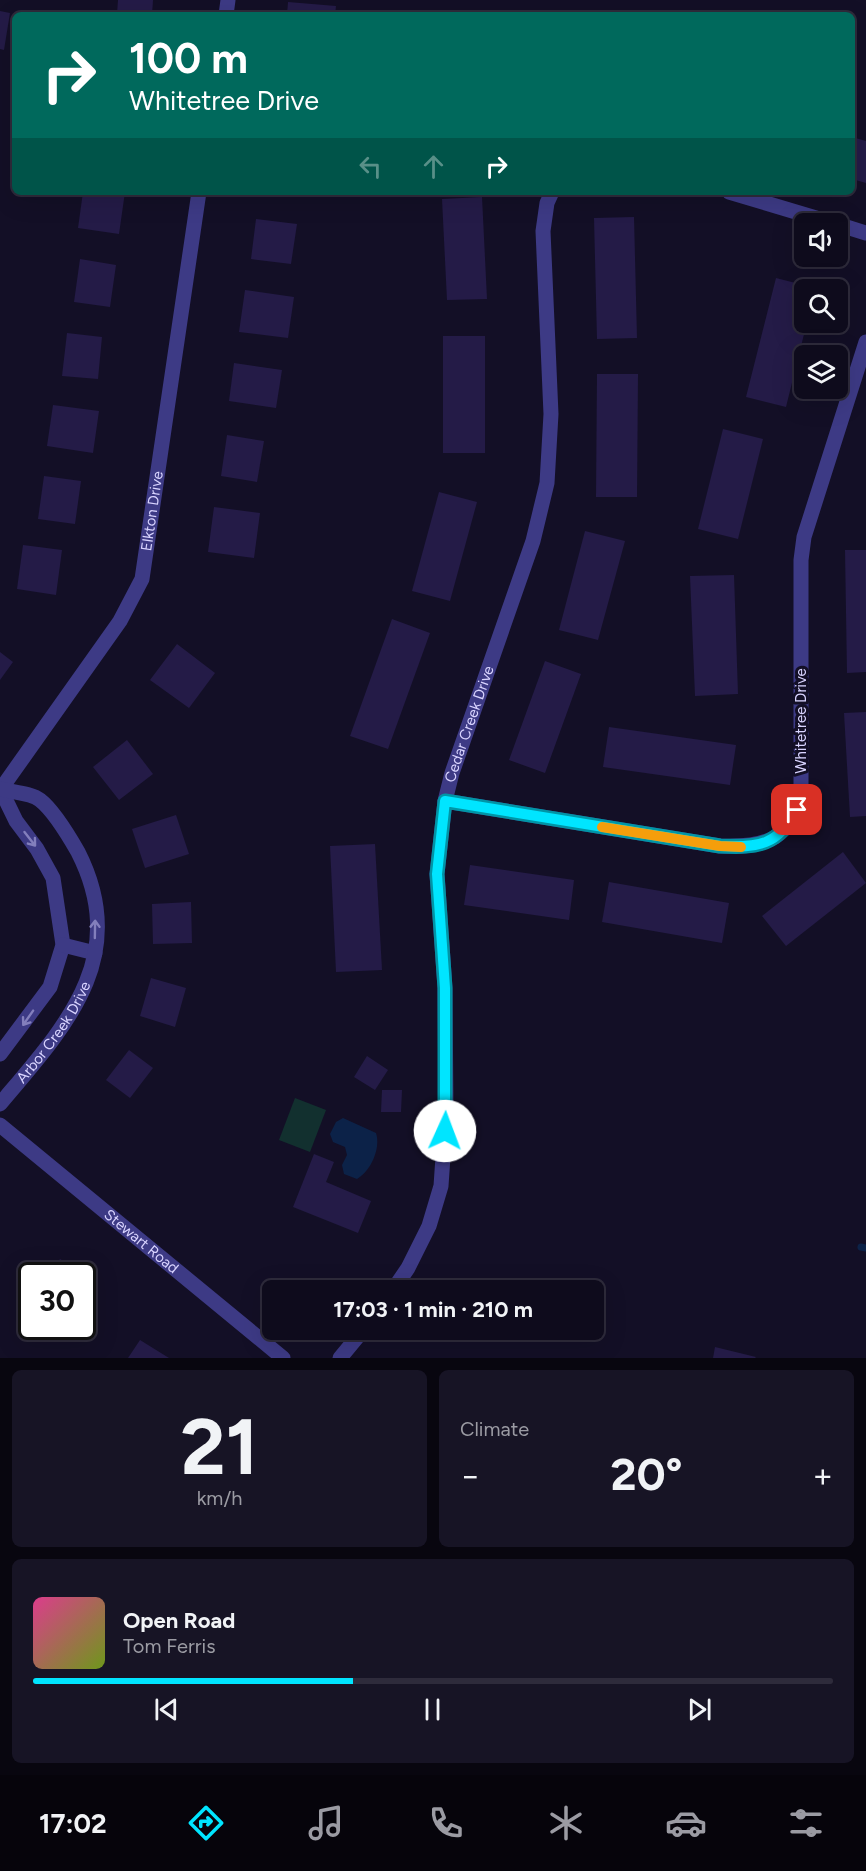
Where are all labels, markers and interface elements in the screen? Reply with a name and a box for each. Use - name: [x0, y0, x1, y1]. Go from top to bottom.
- text: 100 m: [129, 33, 248, 84]
- icon: right: [30, 36, 108, 114]
- text: Whitetree Drive: [129, 84, 319, 117]
- icon: left: [354, 150, 387, 183]
- icon: ahead: [417, 150, 450, 183]
- icon: right: [480, 150, 513, 183]
- map controls: [794, 213, 848, 399]
- button: sound: [794, 213, 848, 267]
- button: search: [794, 279, 848, 333]
- button: layers: [794, 345, 848, 399]
- street label: Elkton Drive: [137, 470, 167, 552]
- street label: Cedar Creek Drive: [441, 663, 498, 784]
- street label: Whitetree Drive: [792, 668, 810, 774]
- pin: [771, 784, 822, 835]
- icon: arrive: [780, 793, 813, 826]
- one-way arrow: [23, 831, 36, 847]
- one-way arrow: [89, 919, 101, 939]
- street label: Arbor Creek Drive: [13, 979, 95, 1087]
- one-way arrow: [22, 1009, 34, 1025]
- position arrow: [413, 1099, 477, 1163]
- street label: Stewart Road: [100, 1205, 182, 1277]
- speed limit sign: 30: [18, 1262, 96, 1340]
- text: 17:03 · 1 min · 210 m: [333, 1296, 533, 1323]
- text: 21: [180, 1400, 259, 1494]
- text: Climate: [460, 1417, 529, 1441]
- text: 20°: [610, 1447, 683, 1501]
- text: −: [460, 1456, 481, 1495]
- text: +: [812, 1456, 833, 1495]
- text: km/h: [197, 1486, 242, 1510]
- text: Open Road: [123, 1607, 235, 1634]
- text: Tom Ferris: [123, 1634, 216, 1658]
- icon: previous: [150, 1693, 183, 1726]
- icon: pause: [416, 1693, 449, 1726]
- icon: next: [683, 1693, 716, 1726]
- icon: directions: [185, 1802, 227, 1844]
- icon: music: [305, 1802, 347, 1844]
- icon: phone: [425, 1802, 467, 1844]
- icon: climate: [545, 1802, 587, 1844]
- icon: car: [665, 1802, 707, 1844]
- icon: filters: [785, 1802, 827, 1844]
- text: 17:02: [39, 1807, 107, 1840]

